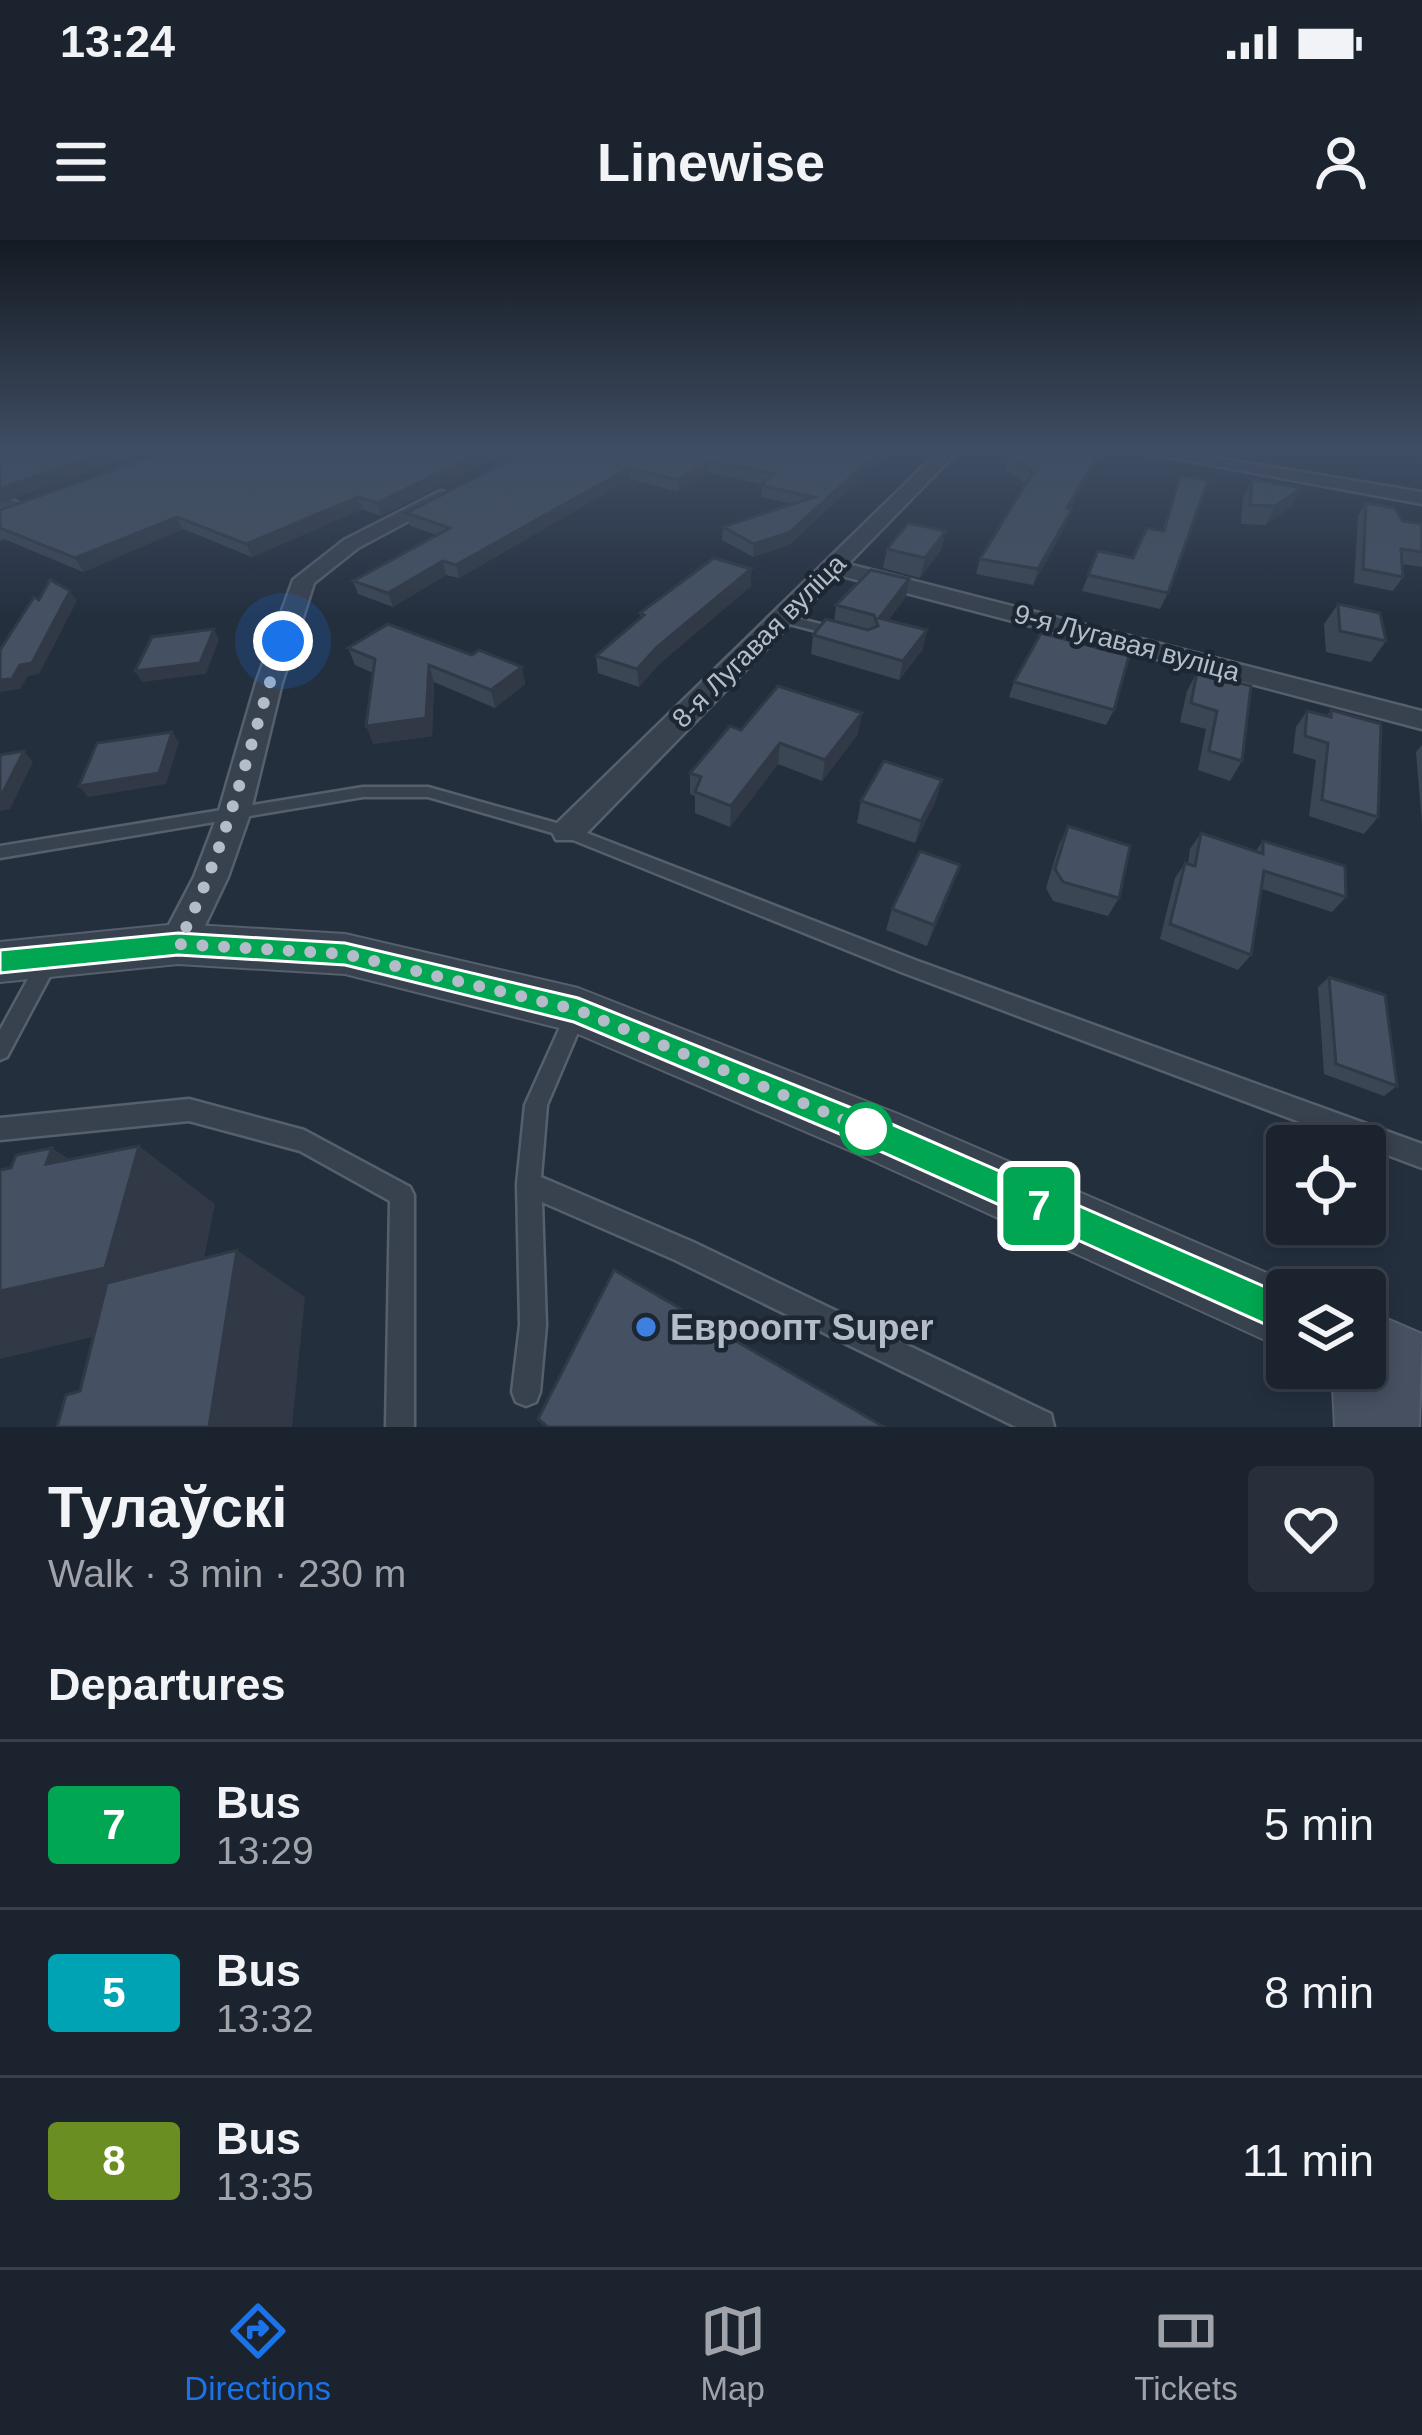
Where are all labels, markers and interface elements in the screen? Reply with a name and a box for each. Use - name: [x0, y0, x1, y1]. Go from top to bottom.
- text: 13:24: [60, 16, 175, 67]
- icon: menu: [48, 129, 114, 195]
- icon: person: [1308, 129, 1374, 195]
- text: Linewise: [597, 132, 825, 192]
- street label: 8-я Лугавая вуліца: [666, 548, 852, 734]
- street label: 9-я Лугавая вуліца: [1011, 598, 1244, 688]
- your location: [253, 611, 313, 671]
- unlabelled marker: [841, 1104, 891, 1154]
- map controls: [1266, 1125, 1386, 1389]
- button: locate: [1266, 1125, 1386, 1245]
- line badge: 7: [1000, 1167, 1078, 1245]
- text: 7: [1027, 1182, 1051, 1229]
- button: layers: [1266, 1269, 1386, 1389]
- place label: Евроопт Super: [670, 1307, 934, 1348]
- marker: Евроопт Super: [633, 1314, 659, 1340]
- button: heart: [1248, 1466, 1374, 1592]
- text: Тулаўскі: [48, 1475, 287, 1539]
- text: Walk · 3 min · 230 m: [48, 1552, 406, 1595]
- text: Departures: [48, 1659, 286, 1710]
- text: Bus: [216, 1777, 301, 1828]
- text: 5 min: [1264, 1799, 1374, 1850]
- text: 7: [102, 1801, 126, 1848]
- text: 13:29: [216, 1829, 314, 1872]
- text: Bus: [216, 1945, 301, 1996]
- text: 8 min: [1264, 1967, 1374, 2018]
- text: 5: [102, 1969, 126, 2016]
- text: 13:32: [216, 1997, 314, 2040]
- text: Bus: [216, 2113, 301, 2164]
- text: 11 min: [1242, 2135, 1374, 2186]
- text: 8: [102, 2137, 126, 2184]
- text: 13:35: [216, 2165, 314, 2208]
- tab: Directions: [184, 2298, 331, 2408]
- tab: Map: [700, 2298, 766, 2408]
- tab: Tickets: [1134, 2298, 1238, 2408]

